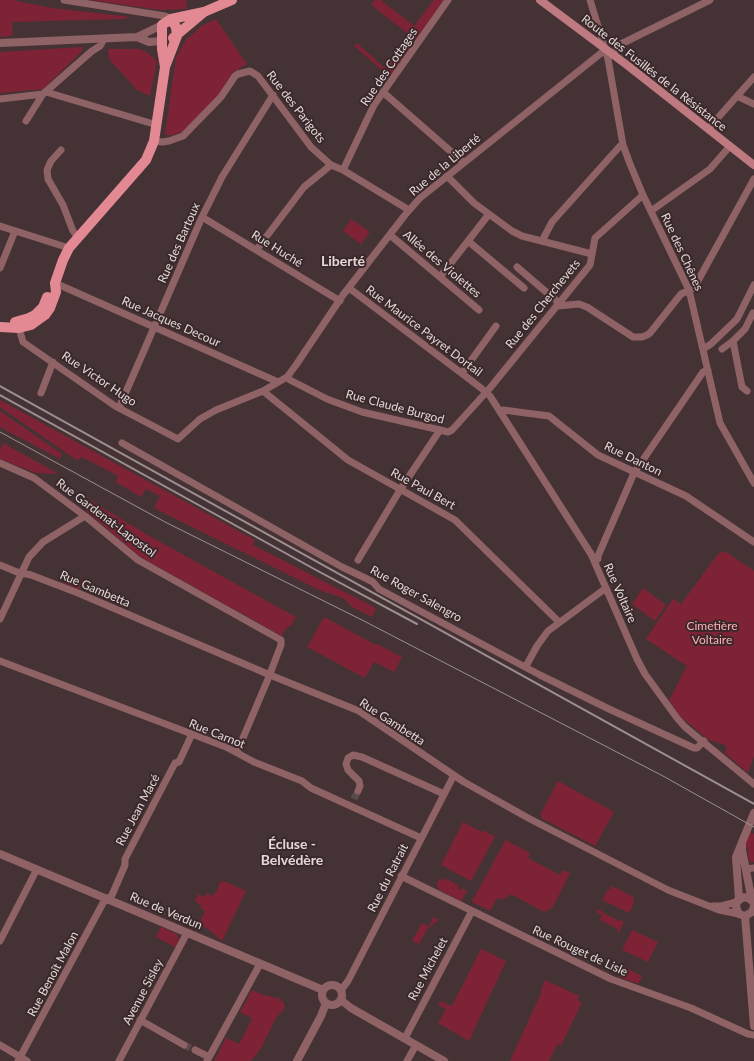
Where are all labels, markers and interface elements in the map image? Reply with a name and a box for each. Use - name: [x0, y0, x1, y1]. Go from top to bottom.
- street label: Route des Fusillés de la Résistance: [578, 12, 730, 134]
- street label: Rue des Cottages: [358, 25, 420, 109]
- street label: Rue des Parigots: [263, 68, 329, 146]
- street label: Rue de la Liberté: [406, 131, 484, 199]
- street label: Rue des Bartoux: [155, 201, 203, 285]
- street label: Rue des Chênes: [658, 211, 706, 293]
- street label: Allée des Violettes: [400, 227, 484, 301]
- street label: Rue Huché: [249, 228, 305, 270]
- district label: Liberté: [321, 253, 365, 269]
- street label: Rue des Cherchevets: [503, 257, 583, 351]
- street label: Rue Maurice Payret Dortail: [363, 282, 485, 380]
- street label: Rue Jacques Decour: [119, 294, 223, 350]
- street label: Rue Victor Hugo: [59, 349, 139, 409]
- street label: Rue Claude Burgod: [344, 387, 446, 427]
- street label: Rue Danton: [602, 439, 664, 479]
- street label: Rue Paul Bert: [388, 465, 458, 513]
- street label: Rue Gardenat-Lapostol: [53, 476, 159, 560]
- street label: Rue Voltaire: [600, 561, 640, 625]
- street label: Rue Roger Salengro: [368, 563, 464, 625]
- street label: Rue Gambetta: [58, 568, 132, 610]
- park label: Cimetière Voltaire: [686, 619, 738, 647]
- street label: Rue Gambetta: [357, 696, 427, 748]
- street label: Rue Carnot: [187, 716, 247, 752]
- street label: Rue Jean Macé: [113, 772, 163, 848]
- district label: Écluse - Belvédère: [261, 836, 323, 868]
- street label: Rue du Ratrait: [365, 841, 411, 915]
- street label: Rue de Verdun: [128, 889, 204, 933]
- street label: Rue Rouget de Lisle: [530, 923, 630, 979]
- street label: Rue Benoît Malon: [24, 929, 82, 1019]
- street label: Rue Michelet: [405, 935, 451, 1003]
- street label: Avenue Sisley: [120, 957, 166, 1027]

